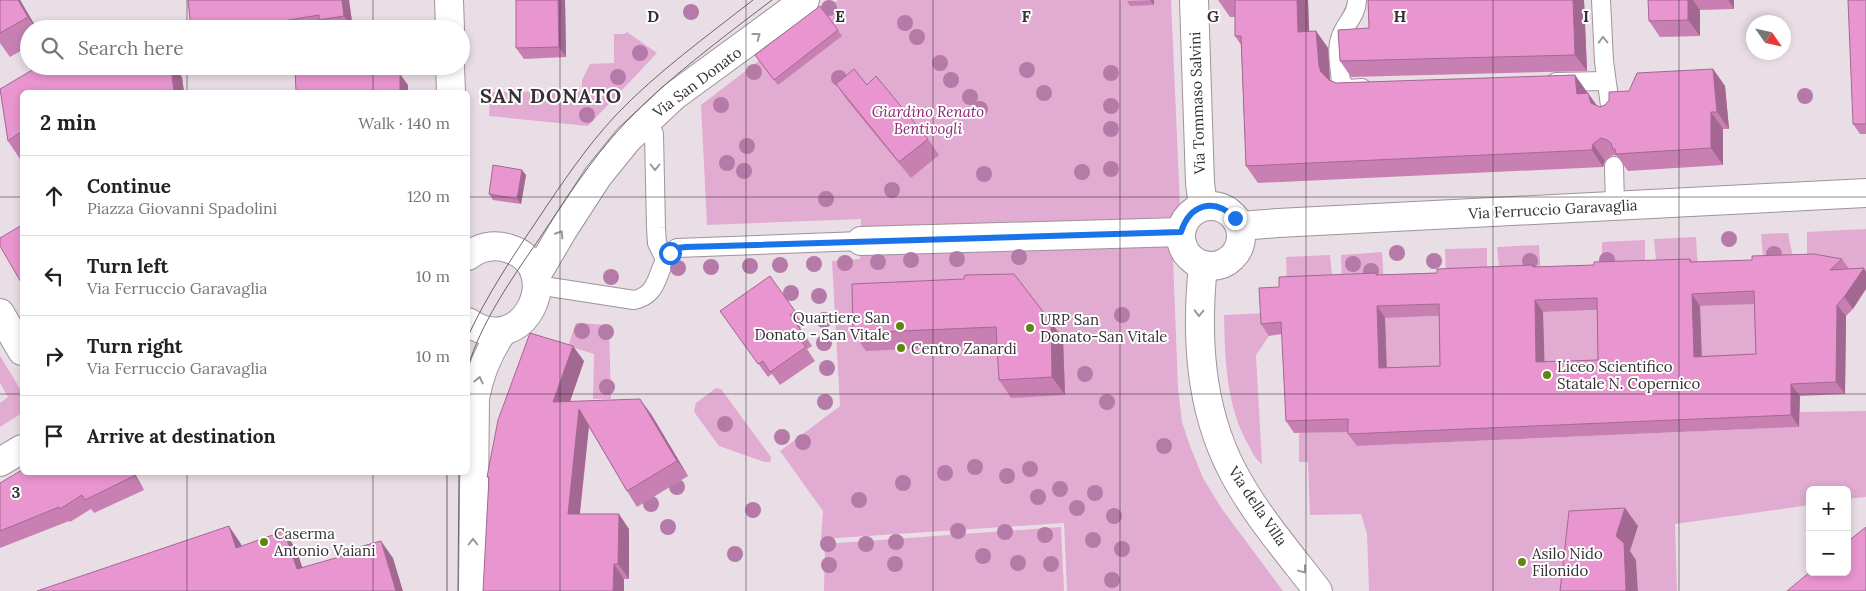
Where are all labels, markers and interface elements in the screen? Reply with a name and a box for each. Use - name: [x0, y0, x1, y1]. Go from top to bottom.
- text: D: [647, 6, 659, 26]
- text: E: [835, 6, 845, 26]
- text: F: [1021, 6, 1031, 26]
- text: G: [1207, 6, 1219, 26]
- text: H: [1394, 6, 1407, 26]
- text: I: [1583, 6, 1589, 26]
- north arrow: [1746, 15, 1791, 60]
- search box: [20, 20, 470, 75]
- street label: Via Tommaso Salvini: [1185, 31, 1209, 176]
- one-way arrow: [751, 33, 761, 42]
- icon: search: [38, 34, 66, 62]
- text: Search here: [78, 36, 184, 60]
- one-way arrow: [1598, 36, 1608, 44]
- street label: Via San Donato: [648, 42, 745, 122]
- district label: SAN DONATO: [480, 83, 622, 108]
- park label: Giardino Renato Bentivogli: [872, 102, 984, 138]
- text: 2 min: [40, 109, 96, 136]
- text: Walk · 140 m: [358, 113, 450, 133]
- one-way arrow: [650, 164, 660, 172]
- text: Continue: [87, 174, 171, 198]
- icon: ahead: [40, 182, 68, 210]
- text: 120 m: [407, 186, 450, 206]
- street label: Via Ferruccio Garavaglia: [1467, 195, 1638, 223]
- text: Piazza Giovanni Spadolini: [87, 198, 277, 218]
- route end: [1224, 207, 1247, 230]
- one-way arrow: [554, 230, 564, 239]
- route start: [659, 242, 682, 265]
- text: Turn left: [87, 254, 168, 278]
- icon: left: [40, 262, 68, 290]
- text: 10 m: [416, 266, 450, 286]
- text: Via Ferruccio Garavaglia: [87, 278, 268, 298]
- place label: Quartiere San Donato - San Vitale: [754, 308, 890, 344]
- place label: URP San Donato-San Vitale: [1040, 310, 1167, 346]
- one-way arrow: [1194, 310, 1204, 317]
- marker: Quartiere San Donato - San Vitale: [894, 320, 906, 332]
- marker: URP San Donato-San Vitale: [1024, 322, 1036, 334]
- text: Turn right: [87, 334, 183, 358]
- place label: Centro Zanardi: [911, 339, 1017, 358]
- icon: right: [40, 342, 68, 370]
- marker: Centro Zanardi: [895, 342, 907, 354]
- text: 10 m: [416, 346, 450, 366]
- place label: Liceo Scientifico Statale N. Copernico: [1557, 357, 1701, 393]
- text: Via Ferruccio Garavaglia: [87, 358, 268, 378]
- marker: Liceo Scientifico Statale N. Copernico: [1541, 369, 1553, 381]
- one-way arrow: [473, 376, 484, 385]
- icon: arrive: [40, 422, 68, 450]
- text: Arrive at destination: [87, 424, 276, 448]
- street label: Via della Villa: [1224, 462, 1292, 550]
- text: 3: [12, 482, 21, 502]
- map controls: [1806, 486, 1851, 576]
- button: +: [1806, 486, 1851, 531]
- place label: Caserma Antonio Vaiani: [273, 524, 375, 560]
- button: −: [1806, 531, 1851, 576]
- marker: Caserma Antonio Vaiani: [258, 536, 270, 548]
- one-way arrow: [468, 538, 478, 546]
- place label: Asilo Nido Filonido: [1531, 544, 1603, 580]
- marker: Asilo Nido Filonido: [1516, 556, 1528, 568]
- one-way arrow: [1297, 565, 1306, 574]

